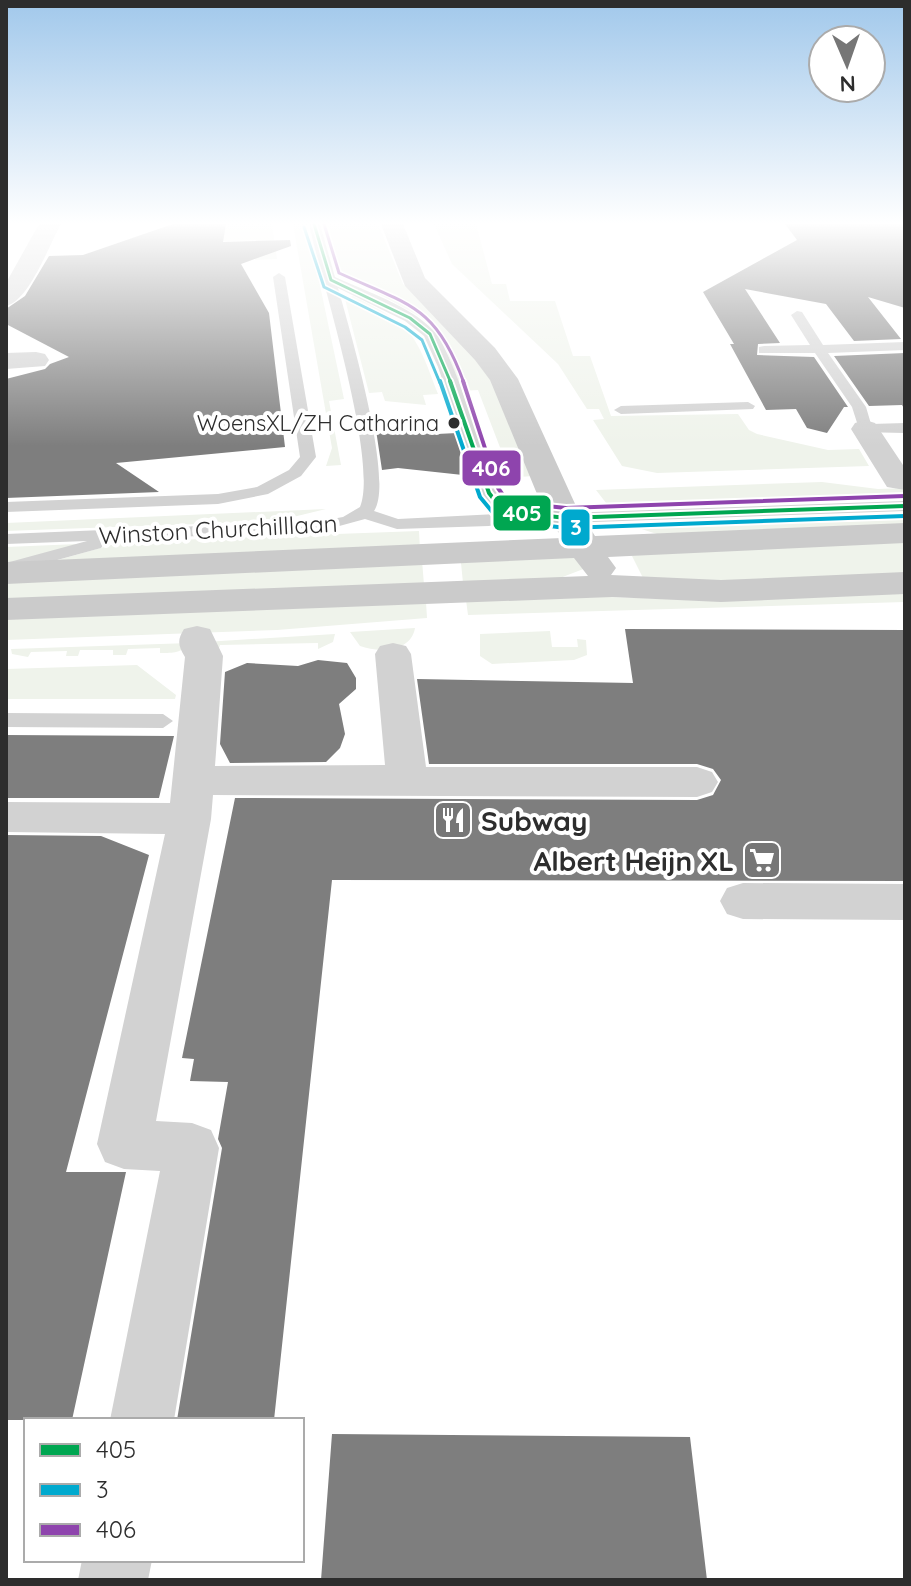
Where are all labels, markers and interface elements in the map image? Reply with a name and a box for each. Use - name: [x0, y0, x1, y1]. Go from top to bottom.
- north arrow: [807, 24, 887, 104]
- text: N: [839, 70, 856, 98]
- place label: WoensXL/ZH Catharina: [197, 409, 439, 437]
- marker: WoensXL/ZH Catharina: [446, 415, 462, 431]
- line badge: 406: [461, 449, 522, 487]
- text: 406: [472, 454, 510, 482]
- line badge: 405: [492, 494, 552, 532]
- text: 405: [502, 499, 542, 527]
- street label: Winston Churchilllaan: [98, 508, 338, 550]
- line badge: 3: [560, 508, 591, 547]
- text: 3: [570, 513, 582, 541]
- restaurant icon: Subway: [432, 799, 474, 841]
- place label: Subway: [481, 803, 587, 838]
- supermarket icon: Albert Heijn XL: [741, 839, 783, 881]
- place label: Albert Heijn XL: [533, 843, 734, 878]
- legend: [24, 1418, 304, 1562]
- text: 405: [96, 1434, 136, 1464]
- text: 3: [96, 1474, 109, 1504]
- text: 406: [96, 1514, 136, 1544]

